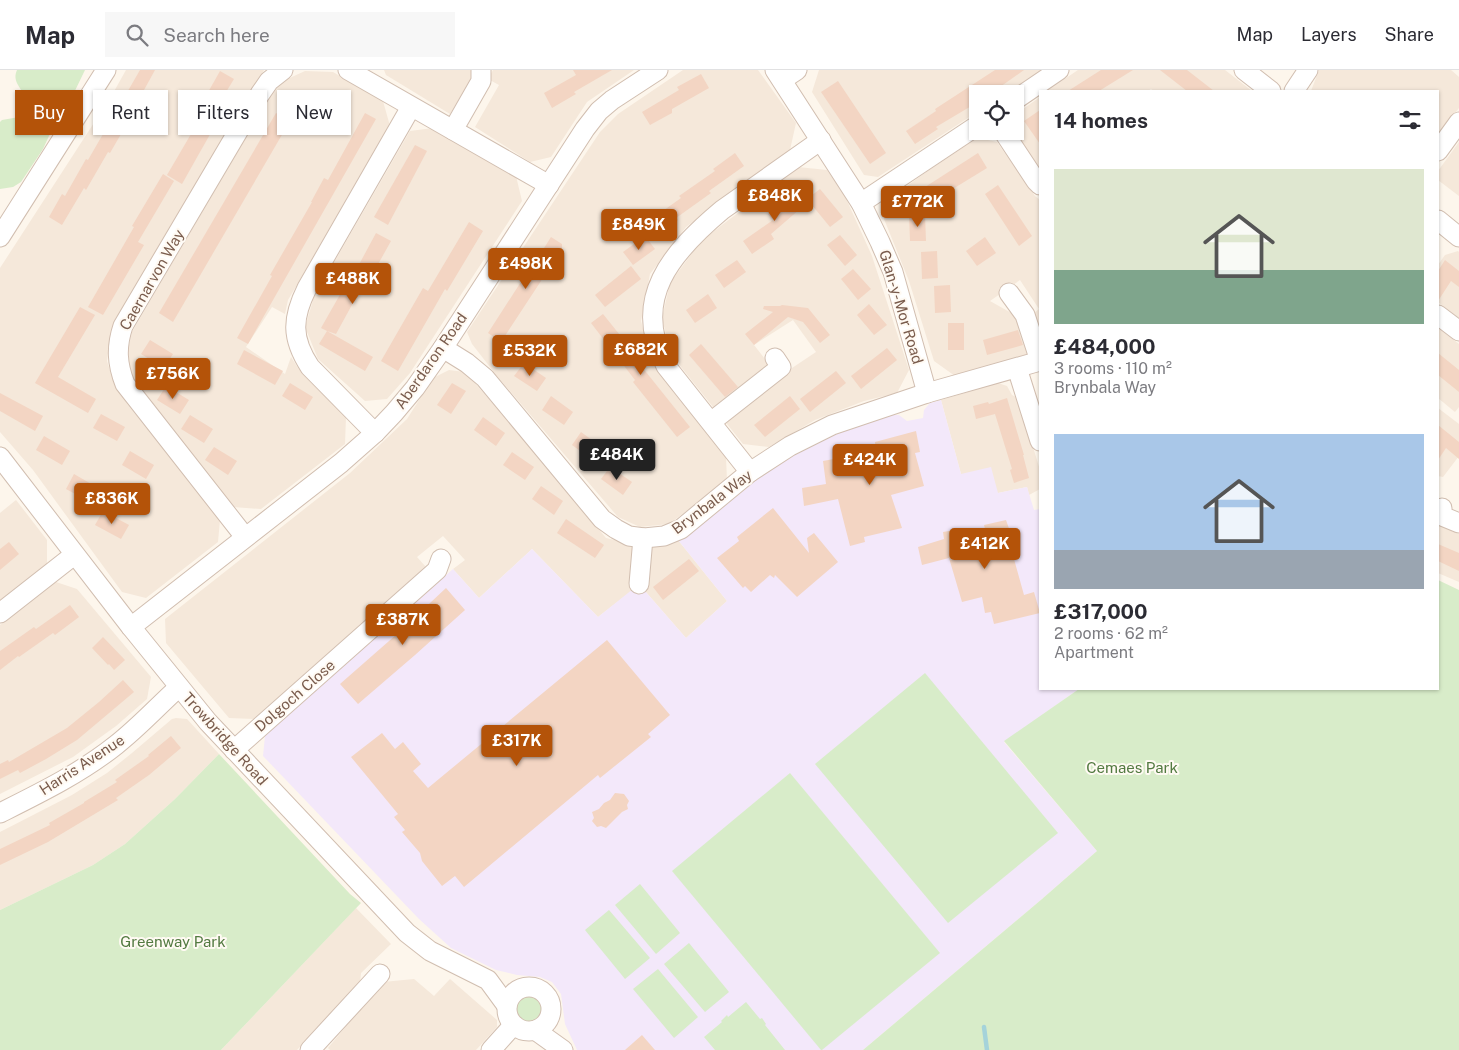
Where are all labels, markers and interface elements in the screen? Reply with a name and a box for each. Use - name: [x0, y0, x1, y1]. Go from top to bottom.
- search box: [105, 12, 455, 57]
- text: Map: [25, 21, 75, 49]
- icon: search: [123, 21, 151, 49]
- text: Search here: [163, 24, 270, 46]
- text: Map: [1237, 24, 1273, 45]
- text: Layers: [1301, 24, 1357, 45]
- text: Share: [1385, 24, 1434, 45]
- map controls: [969, 85, 1024, 140]
- button: locate: [969, 85, 1024, 140]
- chip: Buy: [15, 90, 83, 135]
- chip: Rent: [93, 90, 168, 135]
- chip: Filters: [178, 90, 267, 135]
- chip: New: [277, 90, 351, 135]
- icon: filters: [1396, 106, 1424, 134]
- text: 14 homes: [1054, 108, 1148, 133]
- pin: £848K: [740, 180, 810, 222]
- text: £848K: [748, 186, 802, 205]
- pin: £772K: [883, 186, 953, 228]
- text: £772K: [892, 192, 944, 211]
- icon: home: [1194, 201, 1284, 291]
- pin: £849K: [604, 208, 674, 251]
- text: £849K: [612, 215, 666, 234]
- street label: Caernarvon Way: [116, 226, 187, 333]
- pin: £498K: [491, 248, 561, 290]
- street label: Glan-y-Mor Road: [876, 248, 927, 366]
- text: £498K: [499, 254, 553, 273]
- pin: £488K: [318, 262, 388, 305]
- text: £488K: [326, 269, 380, 288]
- street label: Aberdaron Road: [391, 309, 470, 412]
- pin: £532K: [495, 334, 565, 377]
- pin: £682K: [606, 334, 676, 376]
- text: £484,000: [1054, 334, 1155, 359]
- text: £682K: [614, 340, 668, 359]
- text: £532K: [503, 341, 557, 360]
- pin: £756K: [138, 358, 208, 400]
- text: 3 rooms · 110 m²: [1054, 359, 1172, 378]
- text: £756K: [146, 364, 200, 383]
- text: Brynbala Way: [1054, 378, 1156, 397]
- pin: £484K: [582, 438, 652, 481]
- pin: £424K: [835, 444, 905, 486]
- text: £484K: [590, 445, 644, 464]
- text: £424K: [844, 450, 897, 469]
- street label: Brynbala Way: [668, 466, 755, 537]
- icon: home: [1194, 466, 1284, 556]
- pin: £836K: [77, 482, 147, 525]
- text: £836K: [85, 489, 139, 508]
- pin: £412K: [950, 528, 1020, 570]
- text: £412K: [960, 534, 1010, 553]
- text: £317,000: [1054, 599, 1148, 624]
- pin: £387K: [368, 604, 438, 646]
- text: £387K: [377, 610, 429, 629]
- text: 2 rooms · 62 m²: [1054, 624, 1168, 643]
- text: Apartment: [1054, 643, 1134, 662]
- street label: Dolgoch Close: [251, 656, 338, 735]
- street label: Trowbridge Road: [179, 689, 271, 788]
- pin: £317K: [482, 724, 552, 767]
- street label: Harris Avenue: [36, 731, 127, 798]
- text: £317K: [492, 731, 542, 750]
- park label: Cemaes Park: [1086, 759, 1178, 776]
- park label: Greenway Park: [120, 933, 226, 950]

